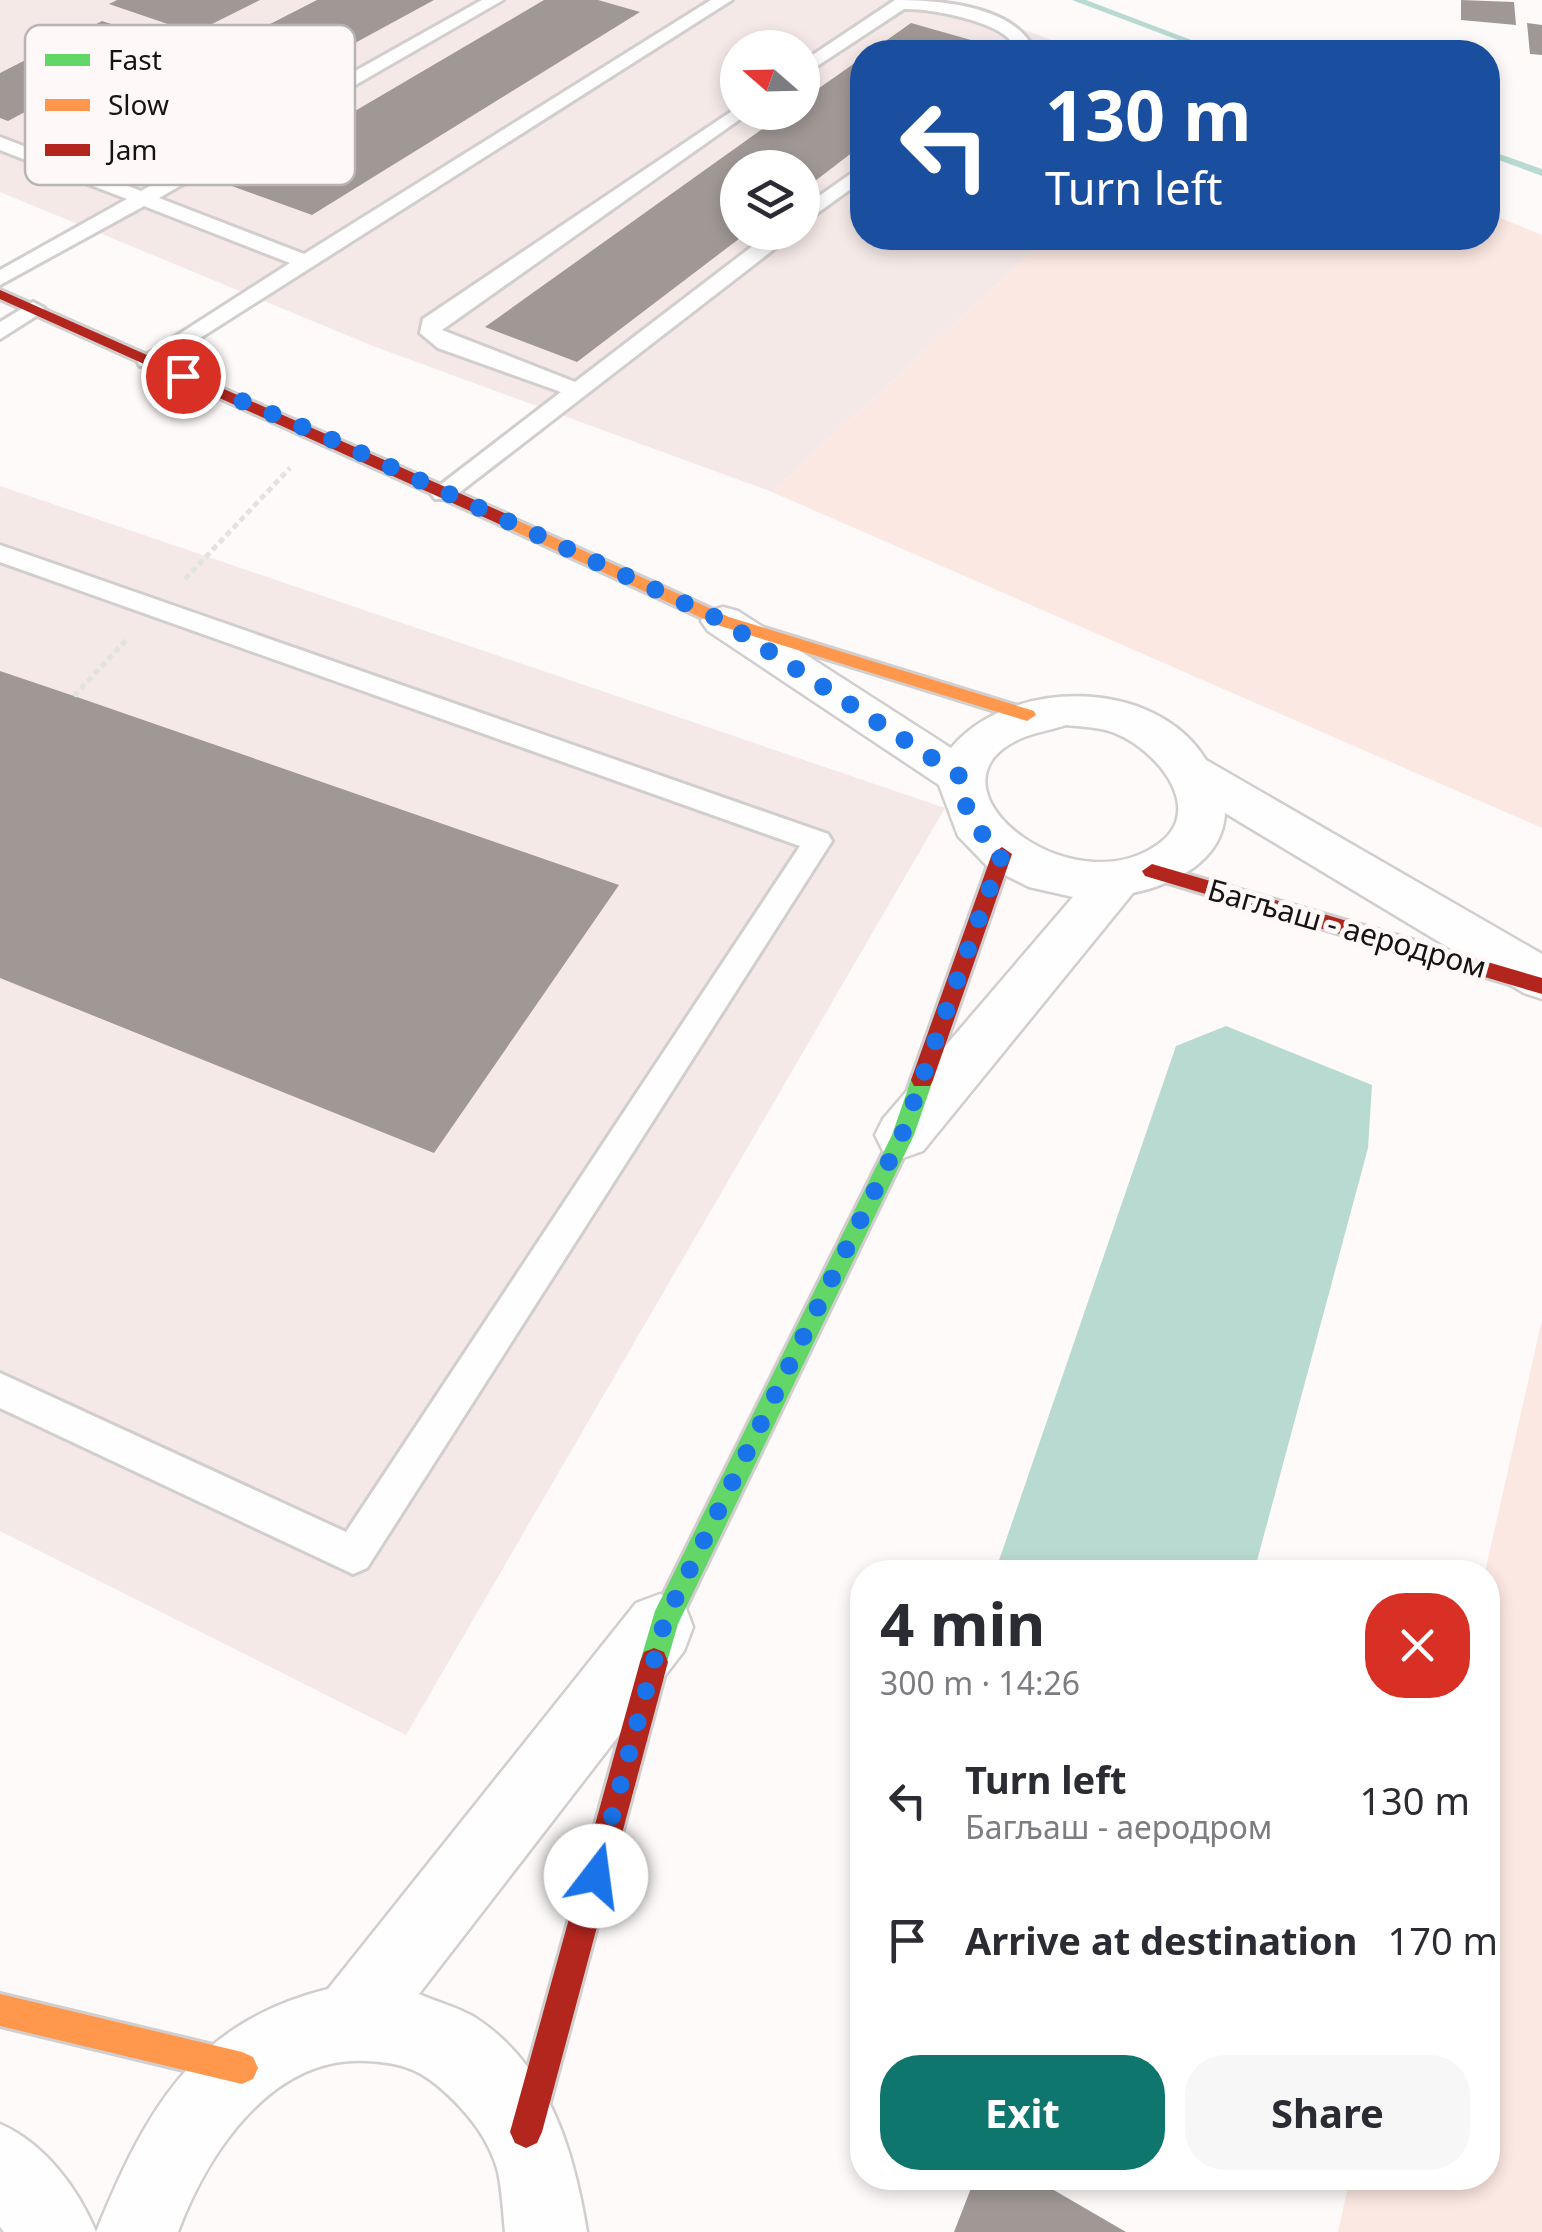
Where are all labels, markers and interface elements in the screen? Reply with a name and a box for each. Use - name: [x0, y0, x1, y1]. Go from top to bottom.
- legend: [25, 25, 355, 185]
- north arrow: [720, 30, 820, 130]
- map controls: [720, 30, 820, 250]
- text: Fast: [108, 40, 162, 78]
- text: 130 m: [1045, 66, 1252, 162]
- icon: left: [880, 80, 1010, 210]
- text: Slow: [108, 85, 169, 123]
- text: Jam: [105, 130, 158, 168]
- button: layers: [720, 150, 820, 250]
- text: Turn left: [1045, 157, 1222, 218]
- pin: [141, 334, 226, 419]
- icon: arrive: [156, 349, 211, 404]
- street label: Багљаш - аеродром: [1203, 868, 1492, 987]
- text: 4 min: [880, 1582, 1045, 1664]
- button: close: [1365, 1593, 1470, 1698]
- text: 300 m · 14:26: [880, 1661, 1080, 1704]
- text: Turn left: [965, 1753, 1127, 1805]
- icon: left: [880, 1773, 935, 1828]
- text: 130 m: [1359, 1774, 1470, 1826]
- text: Багљаш - аеродром: [965, 1805, 1272, 1848]
- position arrow: [544, 1824, 648, 1928]
- icon: arrive: [880, 1913, 935, 1968]
- text: Arrive at destination: [965, 1914, 1357, 1966]
- text: 170 m: [1387, 1914, 1498, 1966]
- button: Exit: [880, 2055, 1165, 2170]
- button: Share: [1185, 2055, 1470, 2170]

